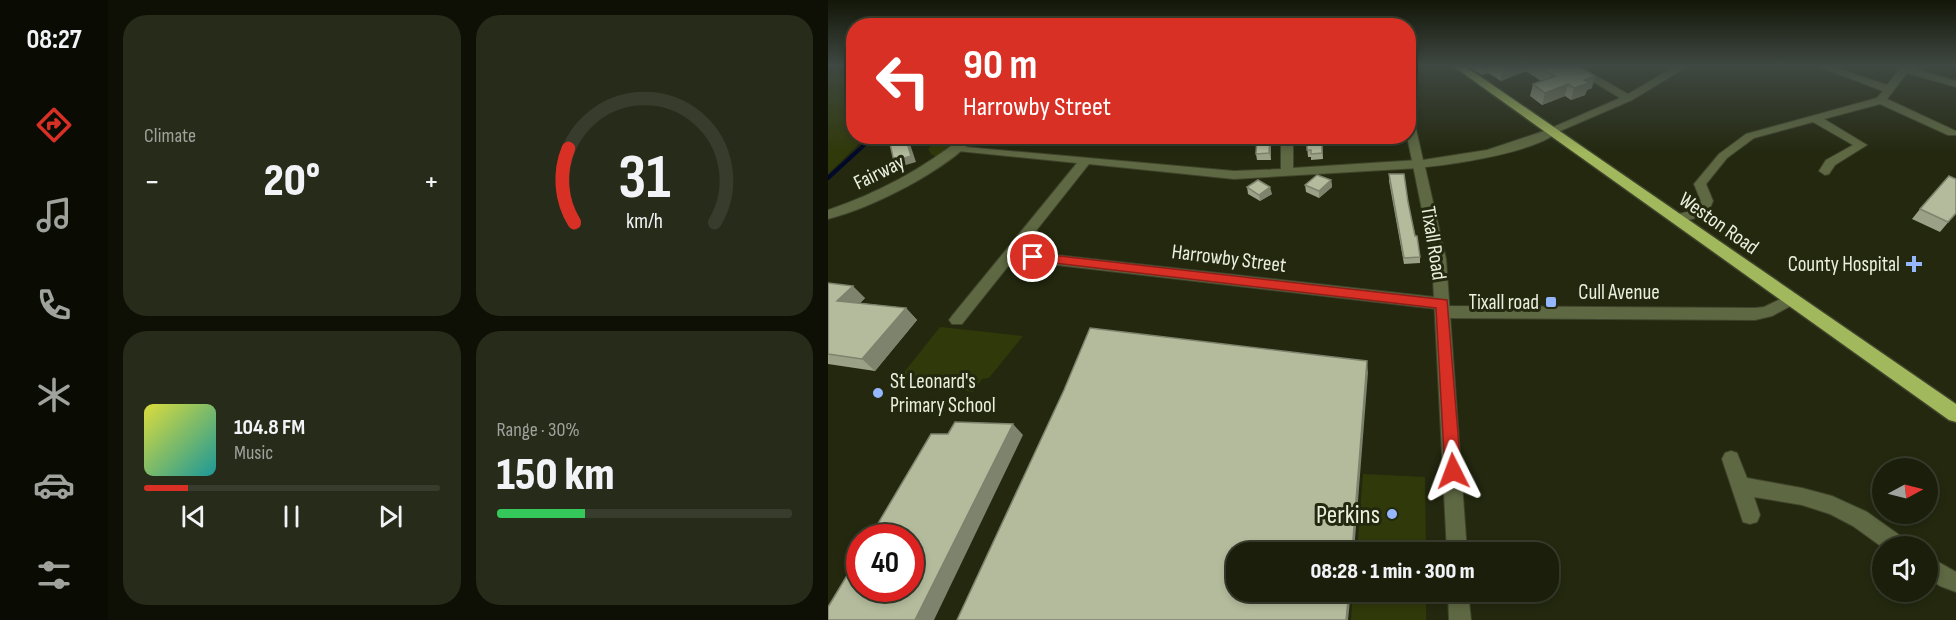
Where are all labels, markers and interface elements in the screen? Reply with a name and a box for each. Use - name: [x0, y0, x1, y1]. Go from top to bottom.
- text: 08:27: [26, 24, 82, 56]
- text: 90 m: [963, 40, 1037, 91]
- icon: left: [864, 42, 942, 120]
- text: Harrowby Street: [963, 91, 1111, 123]
- icon: directions: [33, 104, 75, 146]
- text: Climate: [144, 124, 196, 148]
- text: 31: [618, 141, 670, 216]
- street label: Fairway: [850, 149, 909, 195]
- text: 20°: [263, 154, 320, 209]
- text: −: [144, 162, 160, 202]
- text: +: [423, 162, 440, 202]
- street label: Weston Road: [1674, 187, 1763, 260]
- icon: music: [33, 194, 75, 236]
- street label: Tixall Road: [1415, 204, 1452, 282]
- text: km/h: [626, 209, 663, 234]
- pin: [1007, 231, 1058, 282]
- street label: Harrowby Street: [1170, 239, 1288, 278]
- icon: arrive: [1016, 240, 1049, 273]
- place label: County Hospital: [1788, 252, 1900, 277]
- marker: County Hospital: [1905, 255, 1923, 273]
- street label: Cull Avenue: [1578, 280, 1660, 305]
- icon: phone: [33, 284, 75, 326]
- place label: Tixall road: [1468, 290, 1539, 315]
- marker: Tixall road: [1544, 295, 1558, 309]
- place label: St Leonard's Primary School: [890, 369, 996, 418]
- icon: climate: [33, 374, 75, 416]
- marker: St Leonard's Primary School: [871, 386, 885, 400]
- text: 104.8 FM: [234, 414, 305, 441]
- text: Range · 30%: [497, 418, 580, 442]
- position arrow: [1421, 439, 1485, 503]
- text: Music: [234, 441, 273, 465]
- text: 150 km: [497, 448, 615, 503]
- north arrow: [1872, 458, 1938, 524]
- map controls: [1872, 458, 1938, 602]
- icon: car: [33, 464, 75, 506]
- icon: previous: [177, 500, 210, 533]
- icon: pause: [275, 500, 308, 533]
- icon: next: [374, 500, 407, 533]
- place label: Perkins: [1316, 500, 1380, 531]
- marker: Perkins: [1385, 507, 1399, 521]
- speed limit sign: 40: [846, 524, 924, 602]
- button: sound: [1872, 536, 1938, 602]
- icon: filters: [33, 554, 75, 596]
- text: 08:28 · 1 min · 300 m: [1311, 558, 1474, 585]

